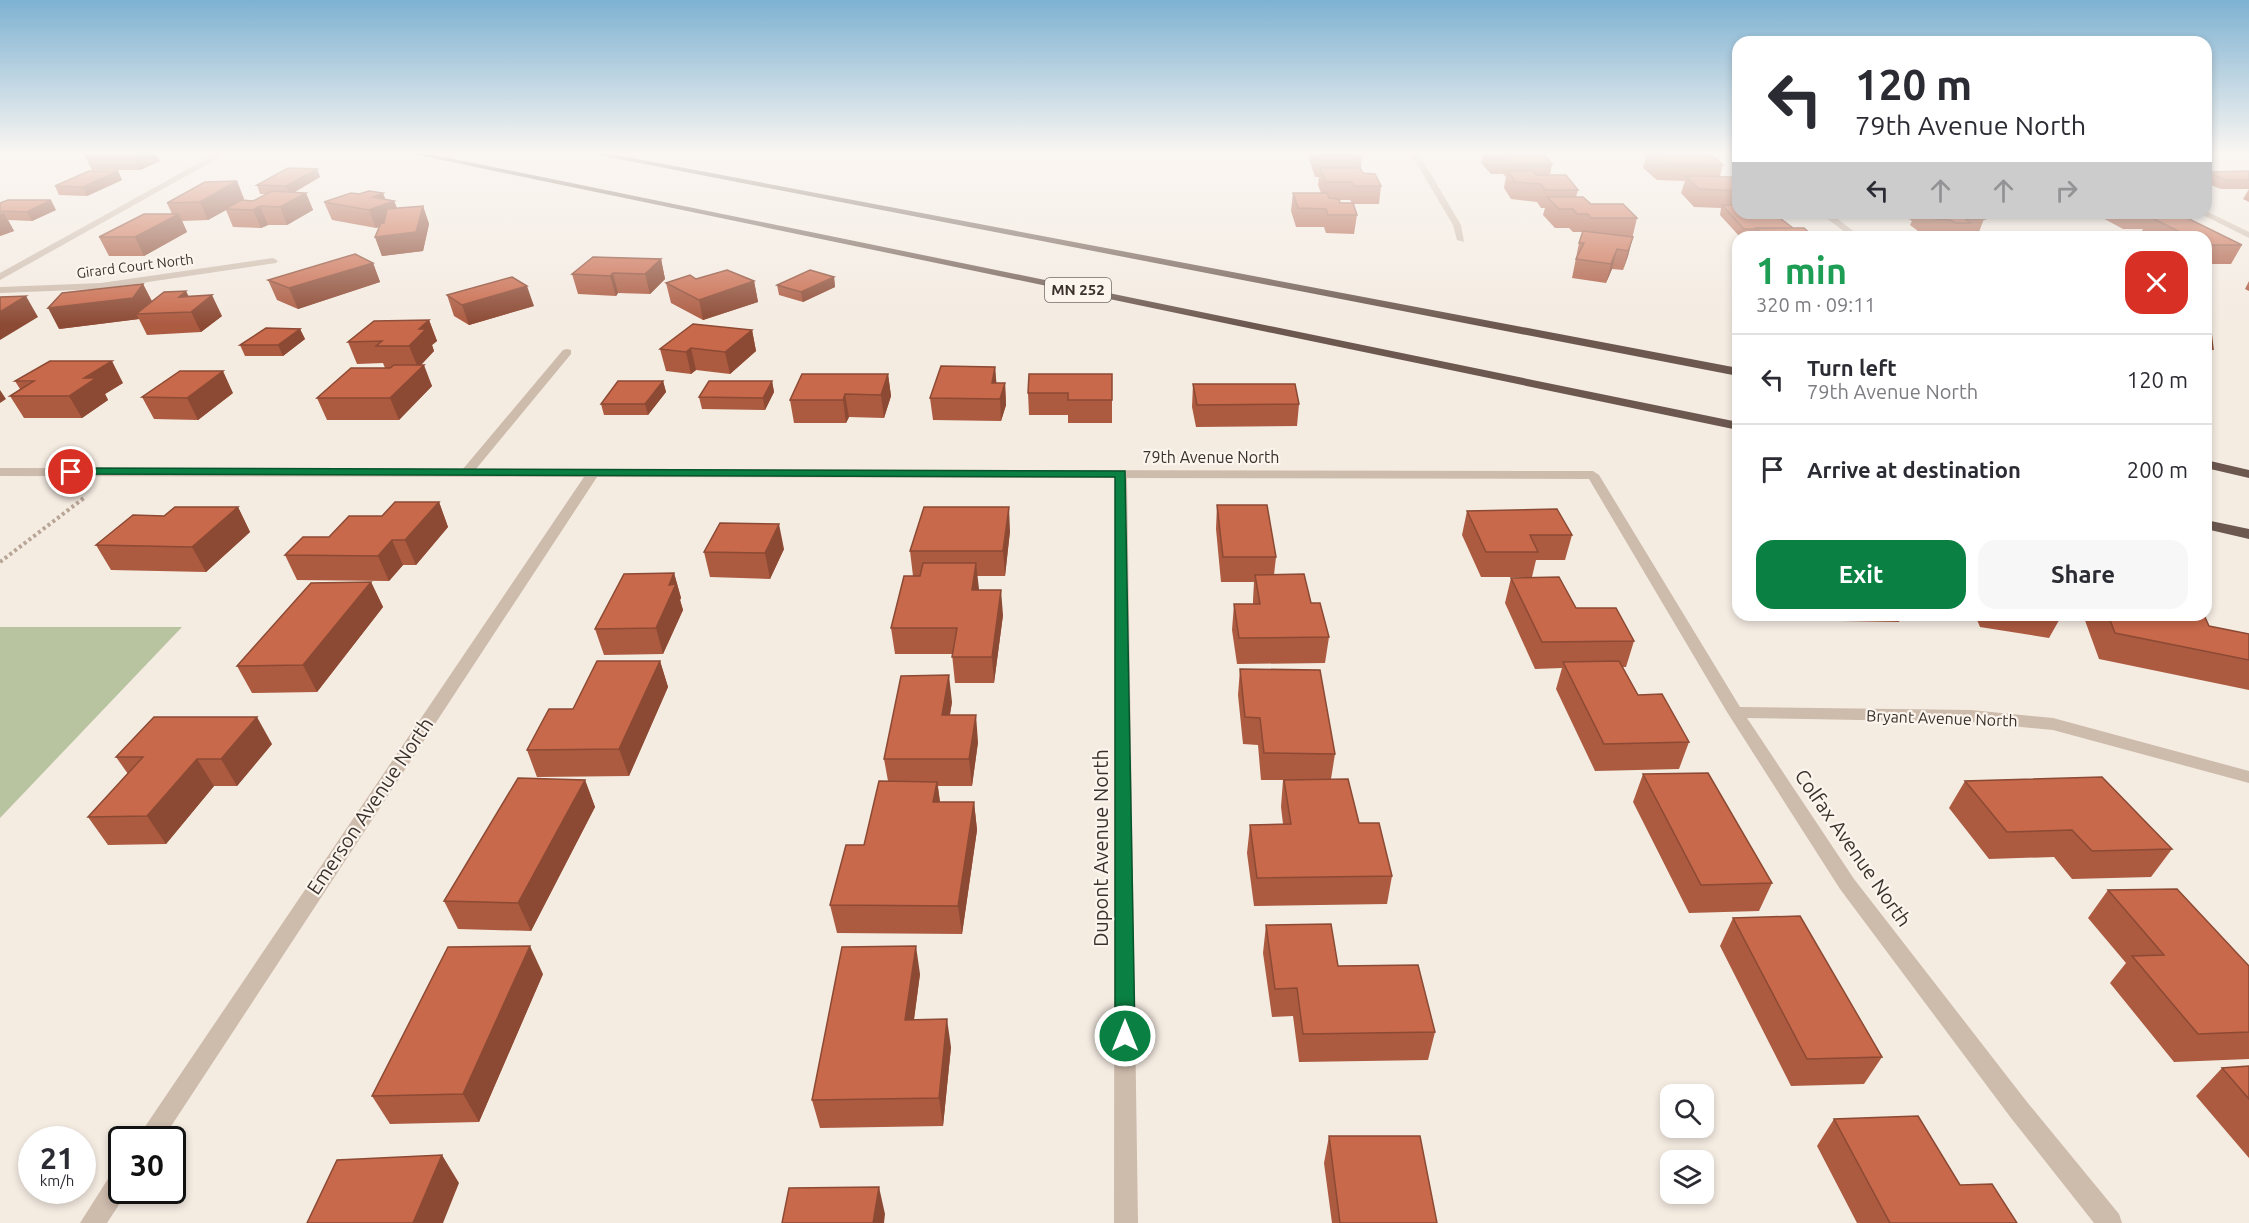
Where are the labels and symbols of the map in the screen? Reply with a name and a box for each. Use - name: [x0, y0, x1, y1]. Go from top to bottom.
- street label: Girard Court North: [76, 251, 194, 281]
- road number: MN 252: [1045, 278, 1111, 302]
- pin: [45, 446, 96, 497]
- street label: 79th Avenue North: [1143, 448, 1279, 466]
- street label: Bryant Avenue North: [1866, 706, 2018, 730]
- street label: Emerson Avenue North: [302, 713, 437, 898]
- street label: Dupont Avenue North: [1089, 749, 1112, 947]
- street label: Colfax Avenue North: [1790, 765, 1916, 931]
- position arrow: [1093, 1004, 1157, 1068]
- speed limit sign: 30: [108, 1126, 186, 1204]

